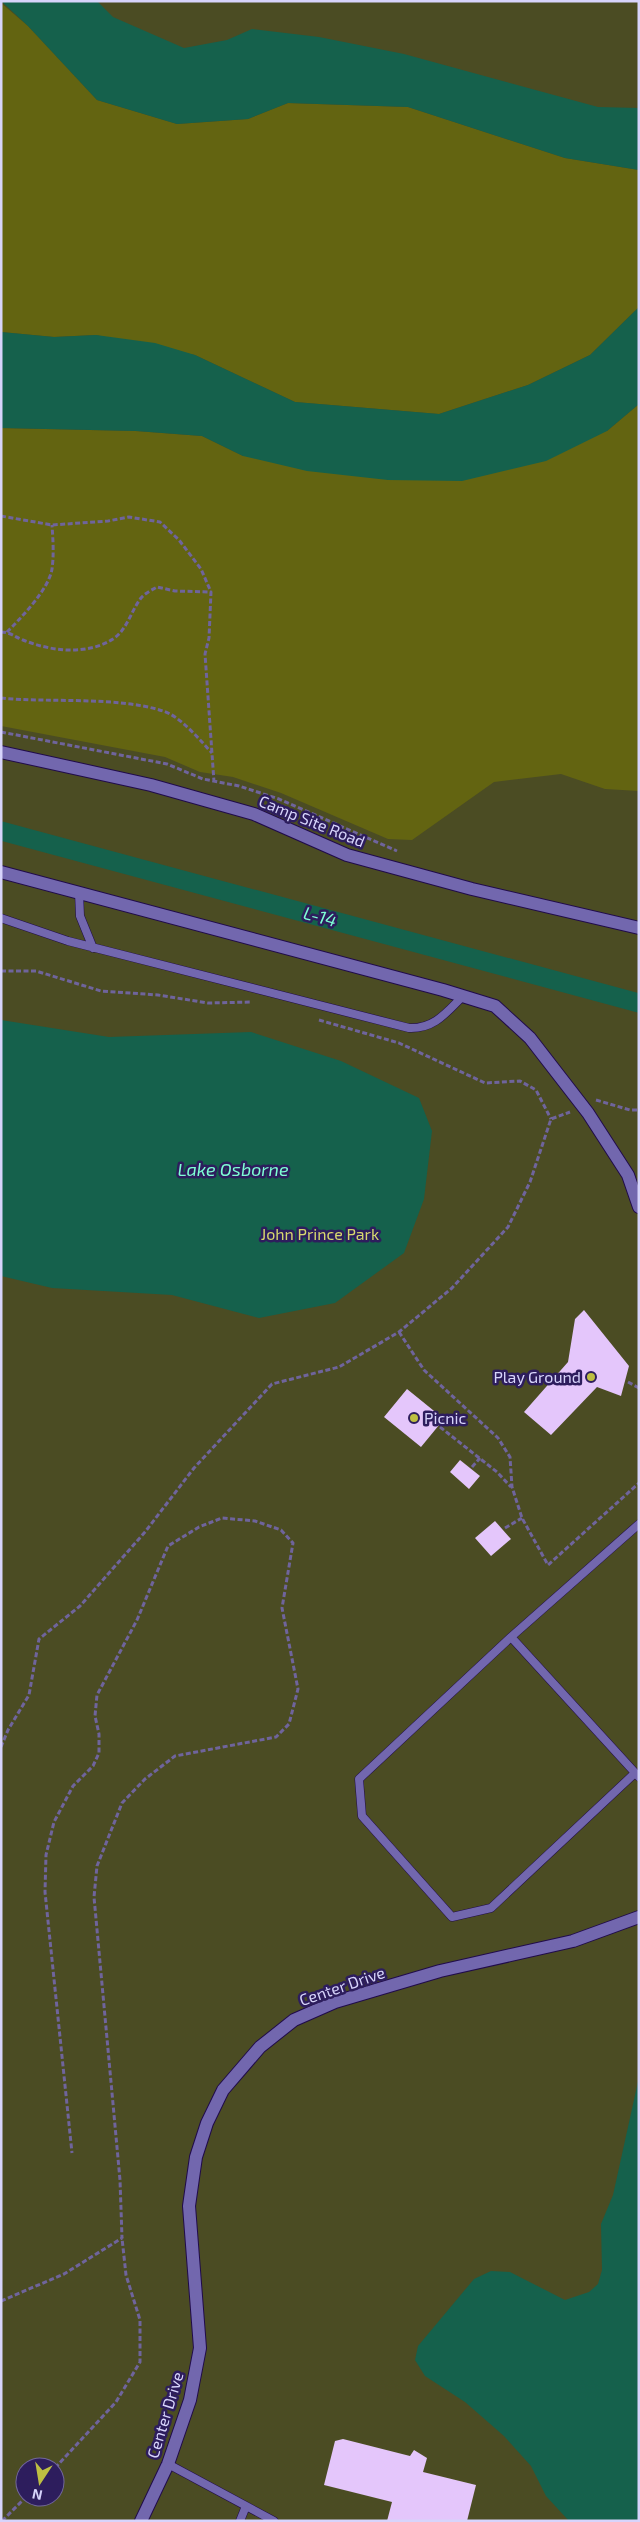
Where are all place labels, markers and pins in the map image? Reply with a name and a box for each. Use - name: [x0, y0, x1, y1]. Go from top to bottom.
- place label: Play Ground: [493, 1367, 581, 1386]
- marker: Play Ground: [585, 1371, 597, 1383]
- place label: Picnic: [424, 1408, 466, 1427]
- marker: Picnic: [408, 1412, 420, 1424]

